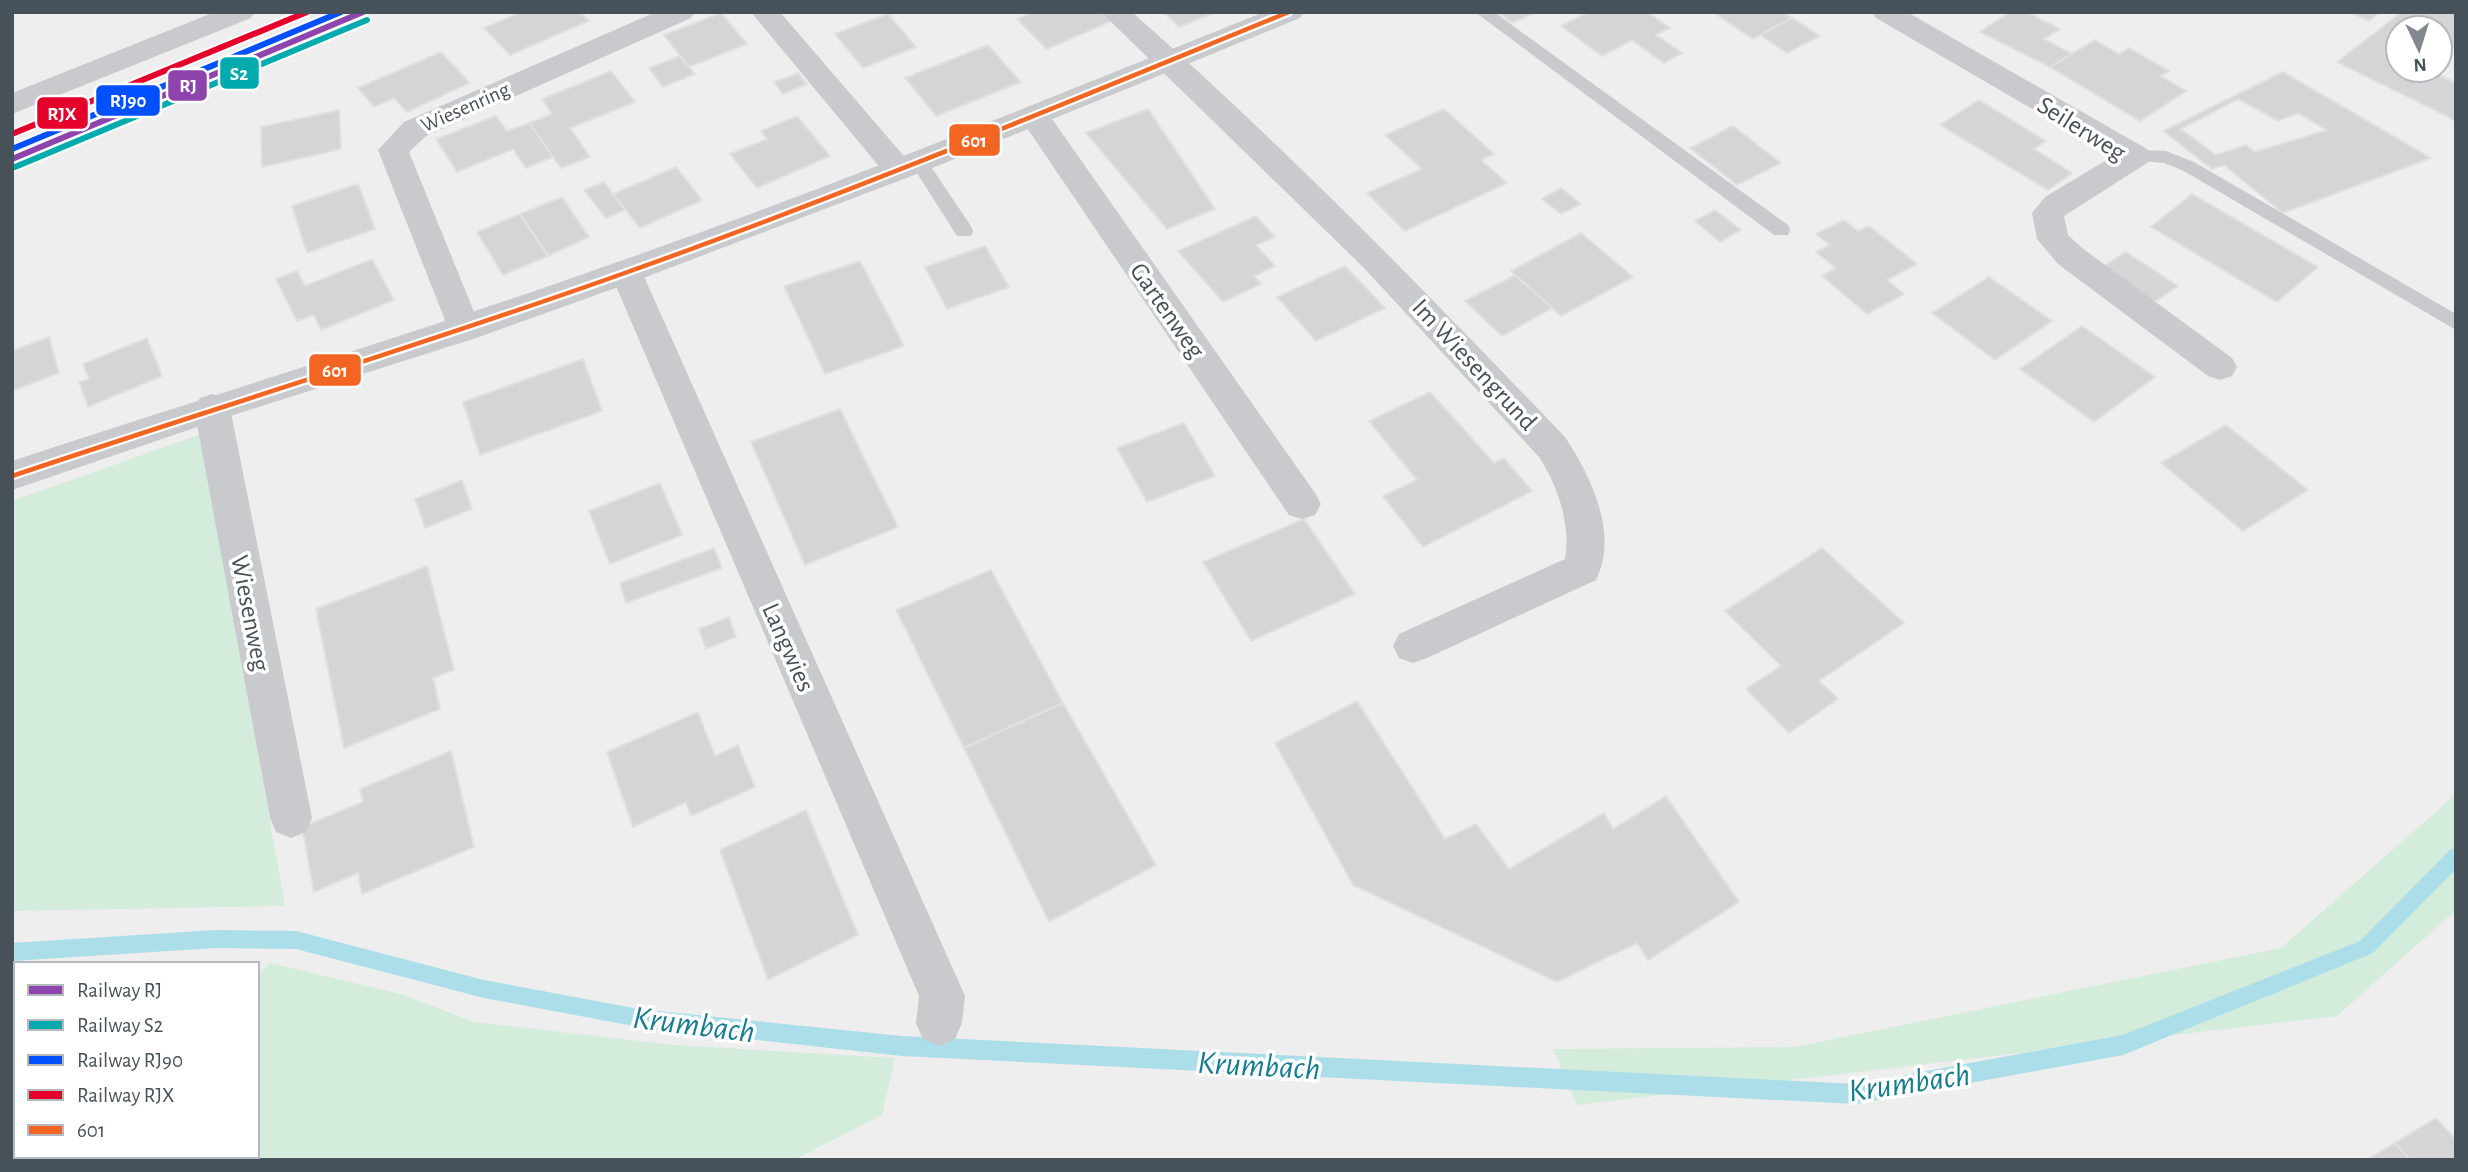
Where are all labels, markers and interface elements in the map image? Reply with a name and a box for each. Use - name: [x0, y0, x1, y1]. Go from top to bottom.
- north arrow: [2384, 14, 2454, 84]
- text: N: [2413, 55, 2427, 74]
- line badge: S2: [219, 56, 260, 90]
- text: S2: [230, 65, 248, 84]
- line badge: RJ: [167, 69, 208, 102]
- text: RJ: [179, 77, 197, 96]
- street label: Wiesenring: [418, 78, 513, 136]
- line badge: RJ90: [95, 84, 161, 117]
- text: RJ90: [110, 92, 146, 111]
- street label: Seilerweg: [2033, 92, 2130, 166]
- line badge: RJX: [36, 96, 89, 130]
- text: RJX: [47, 105, 77, 124]
- line badge: 601: [948, 123, 1001, 157]
- text: 601: [961, 132, 987, 151]
- street label: Gartenweg: [1125, 258, 1210, 363]
- street label: Im Wiesengrund: [1407, 294, 1541, 435]
- line badge: 601: [308, 353, 362, 387]
- text: 601: [322, 362, 348, 381]
- street label: Wiesenweg: [226, 553, 274, 674]
- street label: Langwies: [757, 599, 819, 696]
- legend: [14, 962, 259, 1158]
- text: Railway RJ: [77, 980, 162, 1001]
- water label: Krumbach: [631, 1002, 757, 1049]
- text: Railway S2: [77, 1015, 163, 1036]
- water label: Krumbach: [1197, 1047, 1321, 1086]
- text: Railway RJ90: [77, 1050, 183, 1071]
- water label: Krumbach: [1846, 1059, 1972, 1108]
- text: Railway RJX: [77, 1085, 175, 1106]
- text: 601: [77, 1120, 105, 1141]

